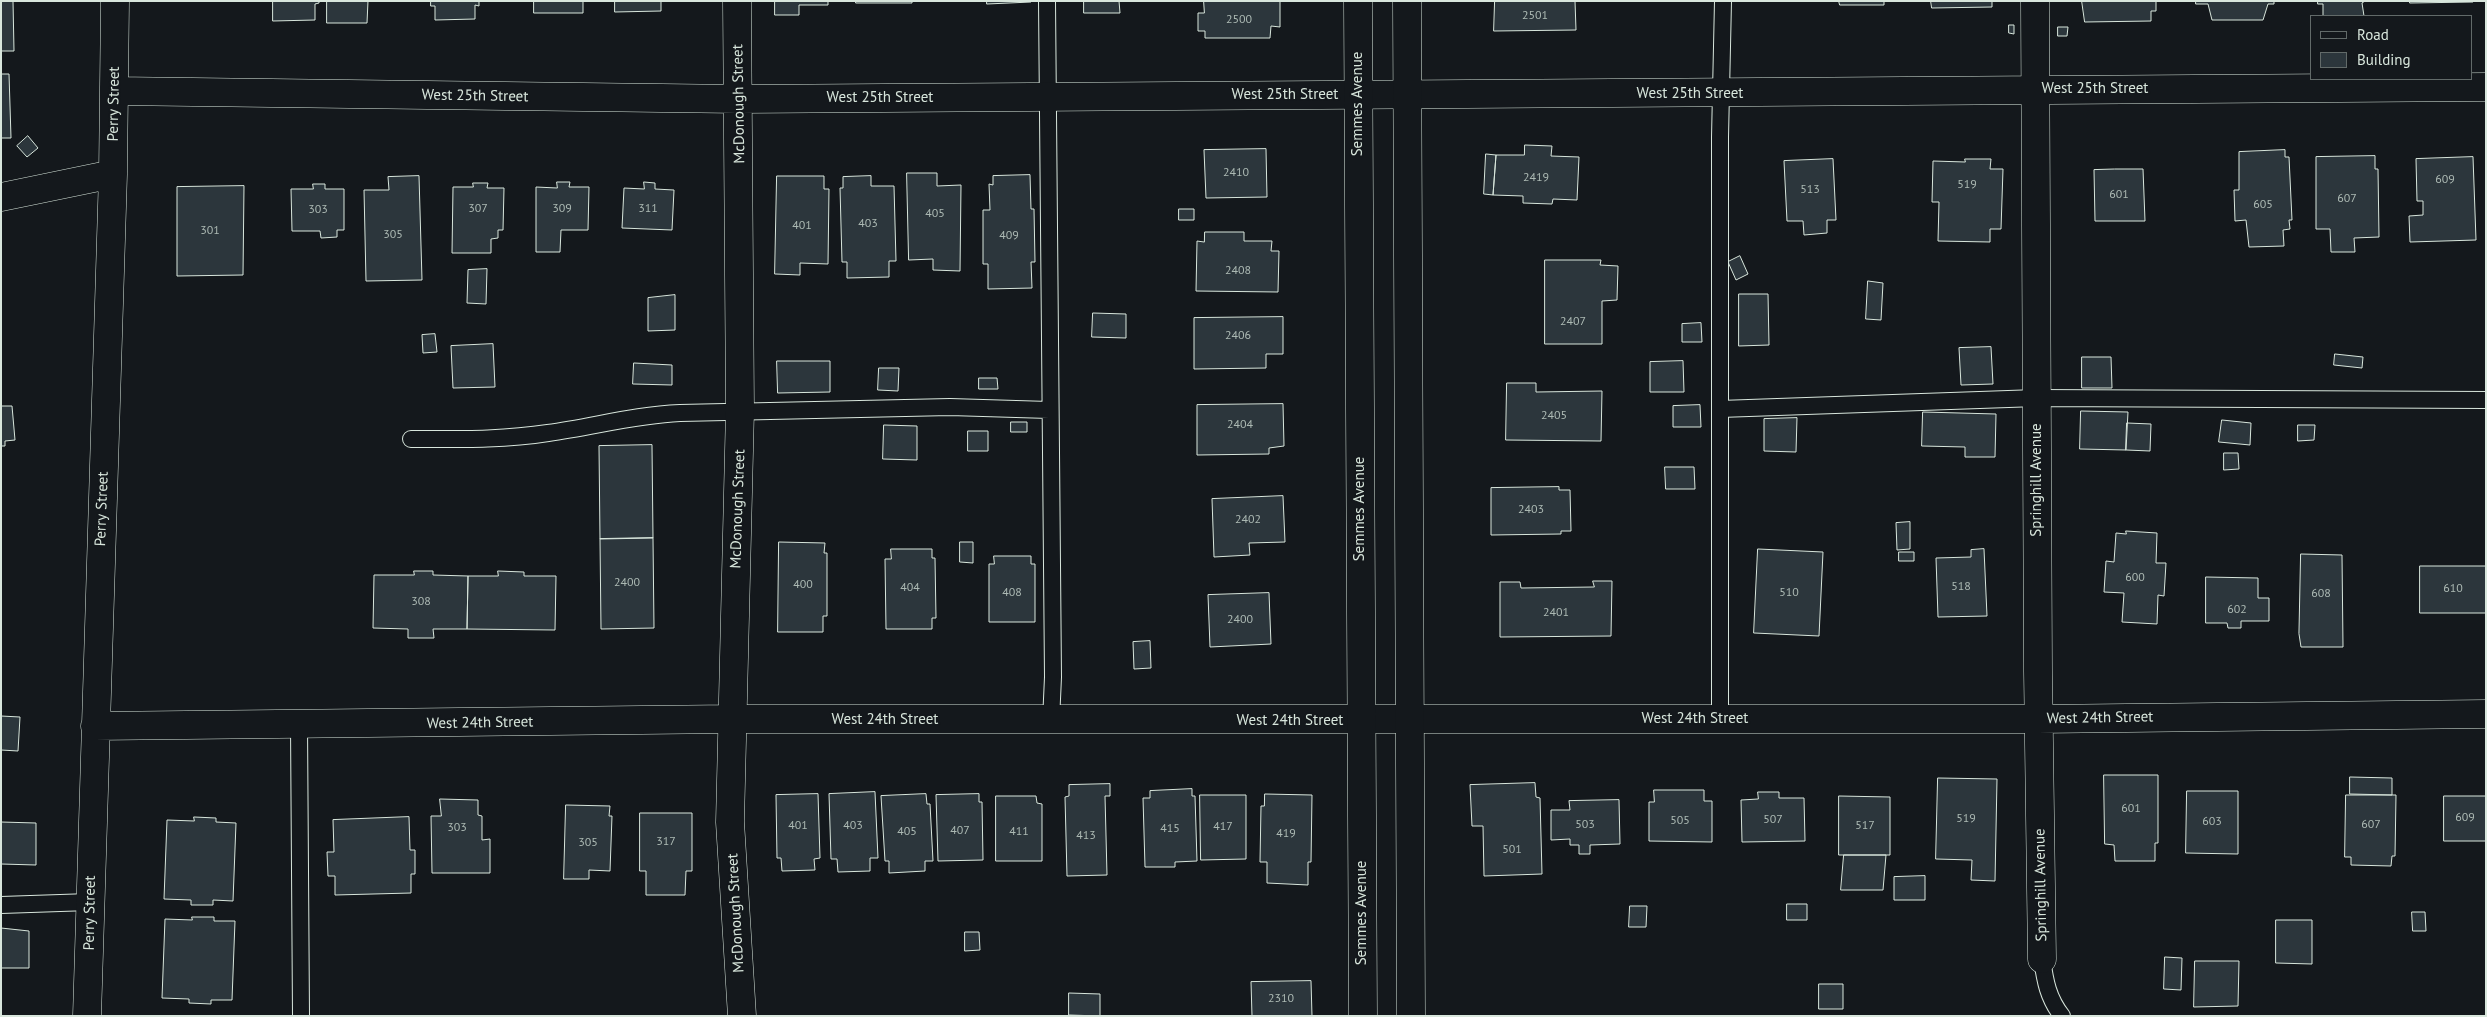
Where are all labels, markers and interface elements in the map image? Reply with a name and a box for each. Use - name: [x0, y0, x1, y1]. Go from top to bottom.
- house number: 2501: [1522, 9, 1548, 23]
- house number: 2500: [1226, 13, 1252, 27]
- legend: [2310, 15, 2472, 80]
- text: Road: [2357, 25, 2389, 44]
- street label: McDonough Street: [729, 44, 749, 164]
- text: Building: [2357, 50, 2411, 69]
- street label: Semmes Avenue: [1349, 52, 1367, 156]
- street label: Perry Street: [104, 66, 124, 142]
- street label: West 25th Street: [2042, 80, 2148, 98]
- street label: West 25th Street: [1637, 85, 1743, 103]
- street label: West 25th Street: [421, 86, 529, 106]
- street label: West 25th Street: [1232, 86, 1338, 104]
- street label: West 25th Street: [827, 89, 933, 107]
- house number: 2410: [1223, 166, 1249, 180]
- house number: 2419: [1523, 171, 1549, 185]
- house number: 609: [2435, 173, 2455, 187]
- house number: 519: [1957, 178, 1977, 192]
- house number: 513: [1800, 183, 1820, 197]
- house number: 601: [2109, 188, 2129, 202]
- house number: 607: [2337, 192, 2357, 206]
- house number: 605: [2253, 198, 2273, 212]
- house number: 307: [468, 202, 488, 216]
- house number: 309: [552, 202, 572, 216]
- house number: 311: [638, 202, 658, 216]
- house number: 303: [308, 203, 328, 217]
- house number: 405: [925, 207, 945, 221]
- house number: 403: [858, 217, 878, 231]
- house number: 401: [792, 219, 812, 233]
- house number: 301: [200, 224, 220, 238]
- house number: 305: [383, 228, 403, 242]
- house number: 409: [999, 229, 1019, 243]
- house number: 2408: [1225, 264, 1251, 278]
- house number: 2407: [1560, 315, 1586, 329]
- house number: 2406: [1225, 329, 1251, 343]
- house number: 2405: [1541, 409, 1567, 423]
- house number: 2404: [1227, 418, 1253, 432]
- street label: Springhill Avenue: [2028, 423, 2046, 537]
- street label: McDonough Street: [727, 449, 749, 569]
- street label: Semmes Avenue: [1351, 457, 1369, 561]
- street label: Perry Street: [92, 471, 112, 547]
- house number: 2403: [1518, 503, 1544, 517]
- house number: 2402: [1235, 513, 1261, 527]
- house number: 600: [2125, 571, 2145, 585]
- house number: 2400: [614, 576, 640, 590]
- house number: 400: [793, 578, 813, 592]
- house number: 518: [1951, 580, 1971, 594]
- house number: 404: [900, 581, 920, 595]
- house number: 610: [2443, 582, 2463, 596]
- house number: 408: [1002, 586, 1022, 600]
- house number: 510: [1779, 586, 1799, 600]
- house number: 608: [2311, 587, 2331, 601]
- house number: 308: [411, 595, 431, 609]
- house number: 602: [2227, 603, 2247, 617]
- house number: 2401: [1543, 606, 1569, 620]
- house number: 2400: [1227, 613, 1253, 627]
- street label: West 24th Street: [2046, 708, 2154, 728]
- street label: West 24th Street: [1642, 710, 1748, 728]
- street label: West 24th Street: [832, 711, 938, 729]
- street label: West 24th Street: [1237, 712, 1343, 730]
- street label: West 24th Street: [426, 713, 534, 733]
- house number: 601: [2121, 802, 2141, 816]
- house number: 609: [2455, 811, 2475, 825]
- house number: 519: [1956, 812, 1976, 826]
- house number: 507: [1763, 813, 1783, 827]
- house number: 505: [1670, 814, 1690, 828]
- house number: 603: [2202, 815, 2222, 829]
- house number: 503: [1575, 818, 1595, 832]
- house number: 607: [2361, 818, 2381, 832]
- house number: 401: [788, 819, 808, 833]
- house number: 403: [843, 819, 863, 833]
- house number: 517: [1855, 819, 1875, 833]
- house number: 417: [1213, 820, 1233, 834]
- house number: 303: [447, 821, 467, 835]
- house number: 415: [1160, 822, 1180, 836]
- house number: 407: [950, 824, 970, 838]
- house number: 405: [897, 825, 917, 839]
- house number: 411: [1009, 825, 1029, 839]
- house number: 419: [1276, 827, 1296, 841]
- street label: Springhill Avenue: [2031, 828, 2051, 942]
- house number: 413: [1076, 829, 1096, 843]
- house number: 317: [656, 835, 676, 849]
- house number: 305: [578, 836, 598, 850]
- house number: 501: [1502, 843, 1522, 857]
- street label: McDonough Street: [724, 853, 748, 973]
- street label: Semmes Avenue: [1353, 861, 1371, 965]
- street label: Perry Street: [80, 875, 100, 951]
- house number: 2310: [1268, 992, 1294, 1006]

